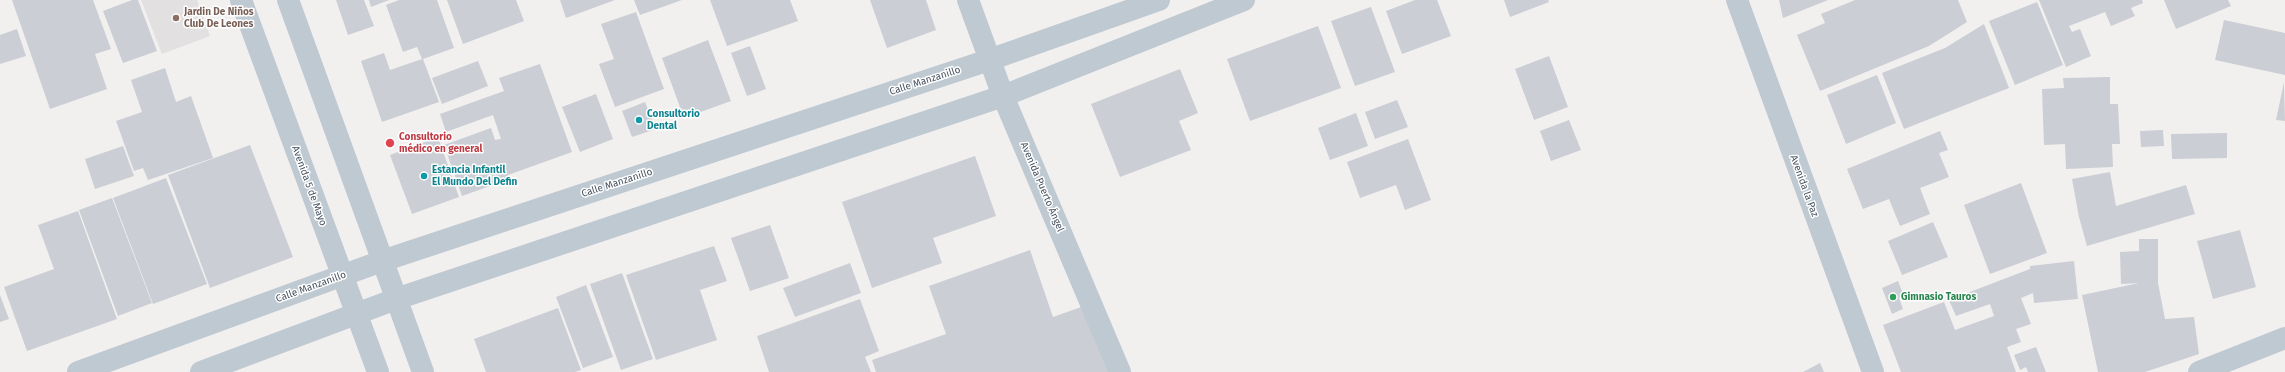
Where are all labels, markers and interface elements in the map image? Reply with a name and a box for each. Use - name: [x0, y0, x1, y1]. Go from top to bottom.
- place label: Jardin De Niños Club De Leones: [184, 6, 254, 30]
- marker: Jardin De Niños Club De Leones: [171, 13, 181, 23]
- street label: Calle Manzanillo: [888, 64, 962, 98]
- place label: Consultorio Dental: [647, 108, 700, 132]
- marker: Consultorio Dental: [634, 115, 644, 125]
- place label: Consultorio médico en general: [399, 131, 482, 154]
- marker: Consultorio médico en general: [384, 137, 396, 149]
- street label: Avenida Puerto Ángel: [1018, 140, 1066, 234]
- street label: Avenida 5 de Mayo: [289, 144, 329, 228]
- street label: Avenida la Paz: [1787, 153, 1821, 219]
- place label: Estancia Infantil El Mundo Del Defin: [432, 164, 517, 188]
- street label: Calle Manzanillo: [580, 166, 654, 200]
- marker: Estancia Infantil El Mundo Del Defin: [419, 171, 429, 181]
- street label: Calle Manzanillo: [274, 269, 348, 305]
- place label: Gimnasio Tauros: [1901, 291, 1976, 303]
- marker: Gimnasio Tauros: [1888, 292, 1898, 302]

